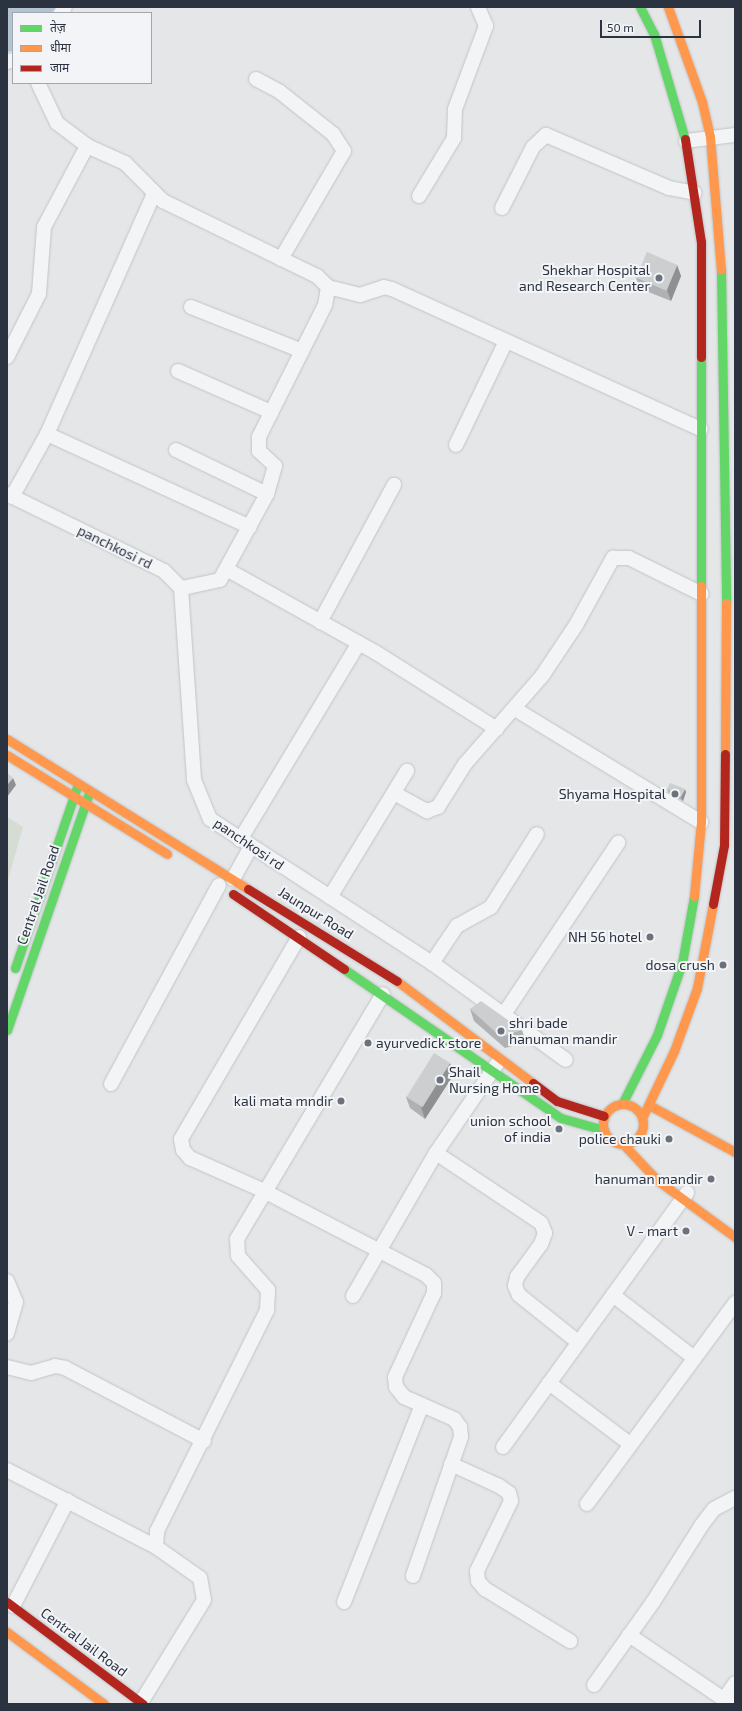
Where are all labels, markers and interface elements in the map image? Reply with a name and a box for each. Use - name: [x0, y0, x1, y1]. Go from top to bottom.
- legend: [12, 12, 152, 84]
- scale bar: [602, 12, 703, 38]
- text: तेज़: [50, 20, 66, 34]
- text: 50 m: [607, 20, 634, 34]
- text: धीमा: [50, 40, 71, 54]
- text: जाम: [50, 60, 69, 74]
- place label: Shekhar Hospital and Research Center: [519, 262, 650, 294]
- marker: Shekhar Hospital and Research Center: [653, 272, 665, 284]
- street label: panchkosi rd: [75, 522, 155, 572]
- place label: Shyama Hospital: [559, 786, 666, 802]
- marker: Shyama Hospital: [669, 788, 681, 800]
- street label: panchkosi rd: [211, 814, 287, 874]
- street label: Central Jail Road: [13, 843, 63, 947]
- street label: Jaunpur Road: [275, 883, 357, 943]
- place label: NH 56 hotel: [568, 929, 642, 945]
- marker: NH 56 hotel: [645, 932, 655, 942]
- place label: dosa crush: [645, 957, 715, 973]
- marker: dosa crush: [718, 960, 728, 970]
- place label: shri bade hanuman mandir: [509, 1015, 617, 1048]
- marker: shri bade hanuman mandir: [496, 1026, 506, 1036]
- place label: ayurvedick store: [376, 1035, 481, 1051]
- marker: ayurvedick store: [363, 1038, 373, 1048]
- place label: Shail Nursing Home: [449, 1064, 539, 1096]
- marker: Shail Nursing Home: [434, 1074, 446, 1086]
- place label: kali mata mndir: [234, 1093, 333, 1109]
- marker: kali mata mndir: [336, 1096, 346, 1106]
- place label: union school of india: [470, 1113, 551, 1146]
- marker: union school of india: [554, 1124, 564, 1134]
- place label: police chauki: [579, 1131, 661, 1147]
- marker: police chauki: [664, 1134, 674, 1144]
- place label: hanuman mandir: [595, 1171, 703, 1187]
- marker: hanuman mandir: [706, 1174, 716, 1184]
- place label: V - mart: [626, 1223, 678, 1239]
- marker: V - mart: [681, 1226, 691, 1236]
- street label: Central Jail Road: [37, 1604, 131, 1680]

